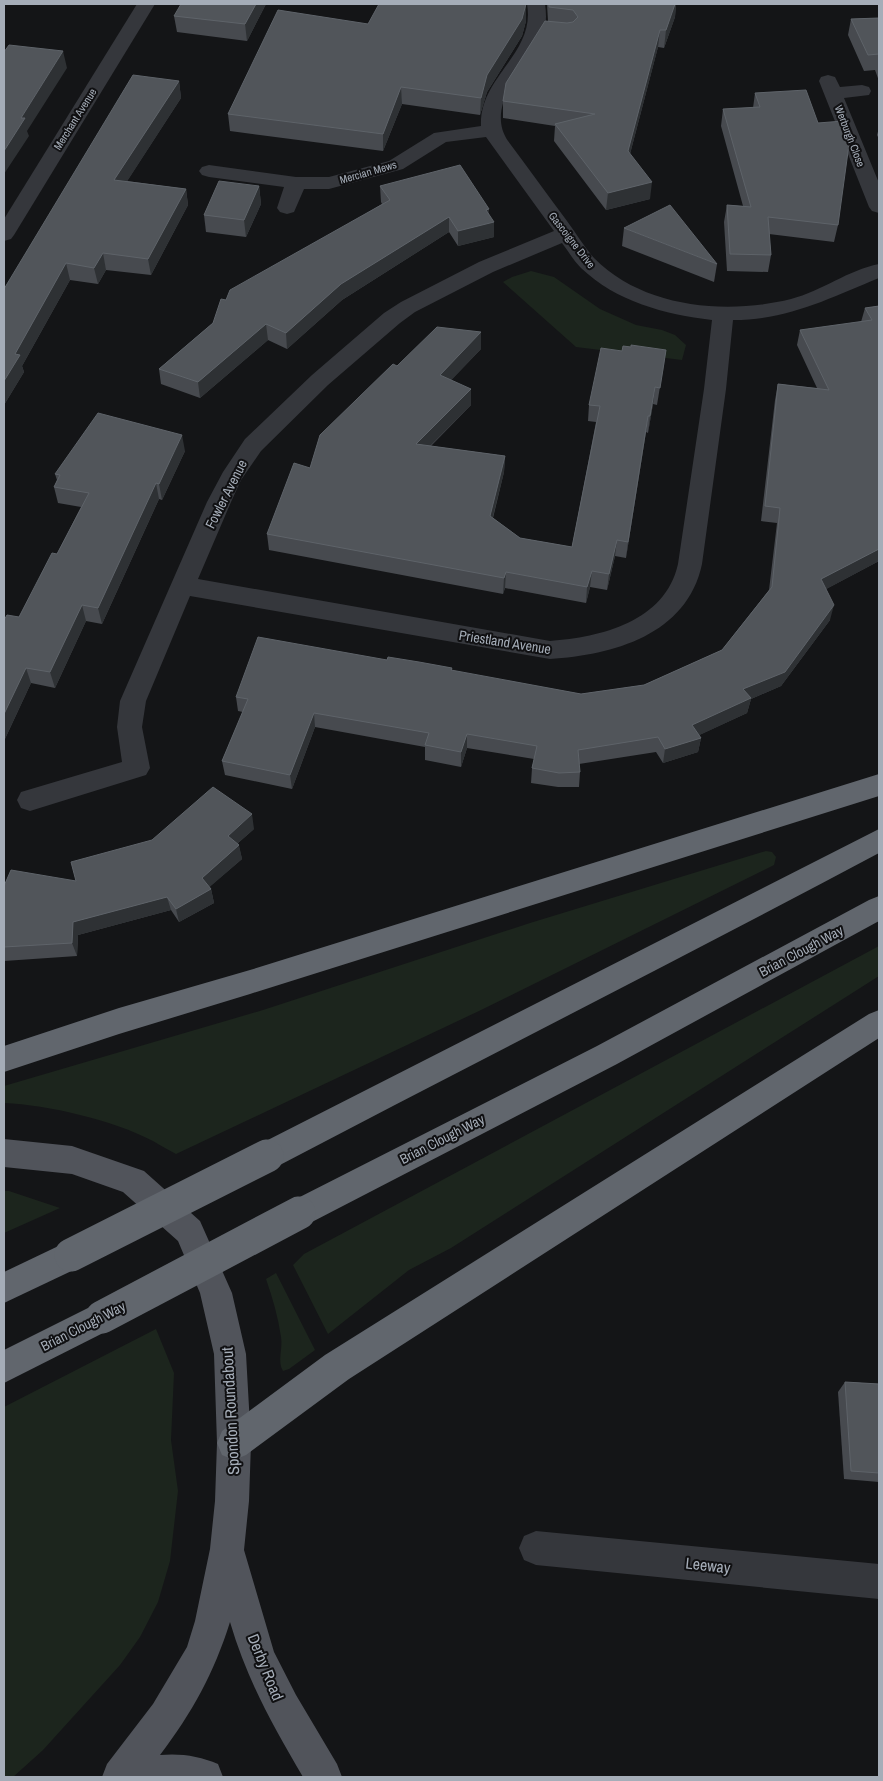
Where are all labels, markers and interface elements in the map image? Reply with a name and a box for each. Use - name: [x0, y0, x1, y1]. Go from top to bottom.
- street label: Merchant Avenue: [50, 86, 100, 152]
- street label: Werburgh Close: [832, 103, 868, 169]
- street label: Mercian Mews: [338, 157, 399, 187]
- street label: Gascoigne Drive: [546, 209, 598, 271]
- street label: Fowler Avenue: [201, 456, 251, 532]
- street label: Priestland Avenue: [458, 626, 552, 658]
- street label: Brian Clough Way: [756, 921, 846, 981]
- street label: Brian Clough Way: [397, 1110, 488, 1168]
- street label: Brian Clough Way: [38, 1297, 129, 1355]
- street label: Spondon Roundabout: [216, 1346, 244, 1475]
- street label: Leeway: [684, 1552, 732, 1578]
- street label: Derby Road: [243, 1630, 289, 1704]

